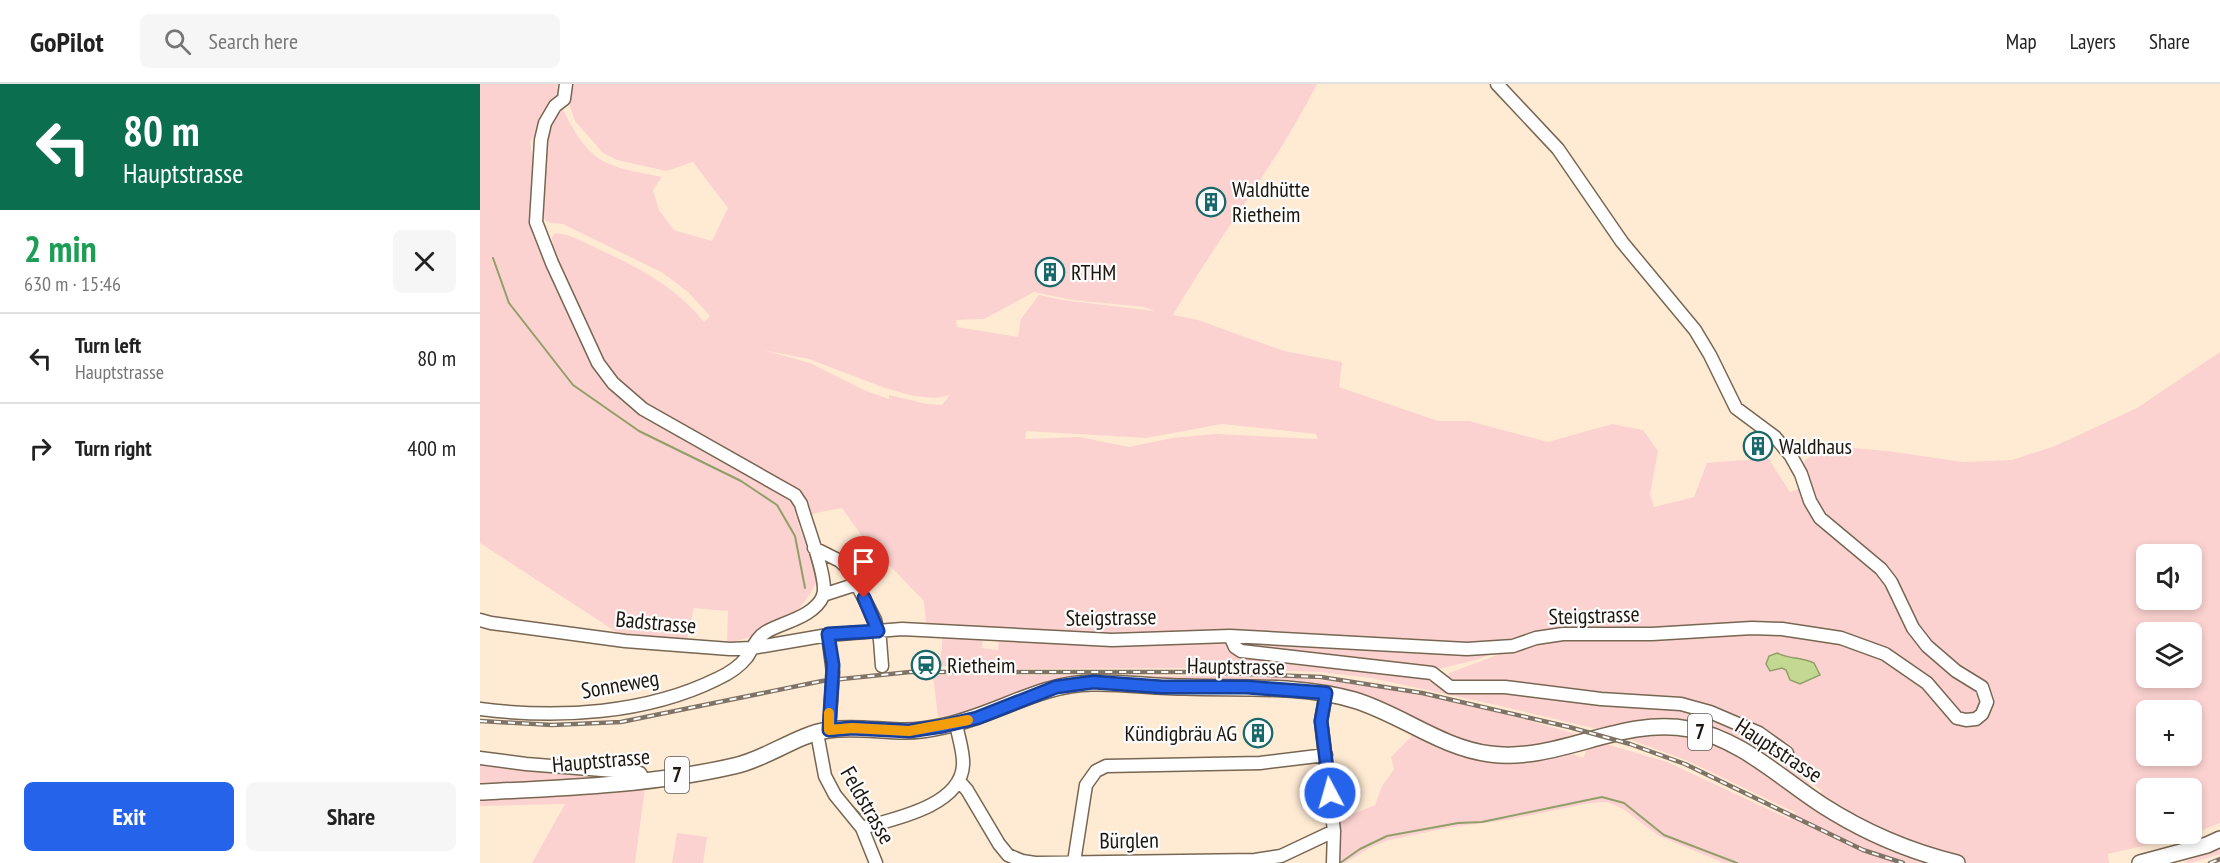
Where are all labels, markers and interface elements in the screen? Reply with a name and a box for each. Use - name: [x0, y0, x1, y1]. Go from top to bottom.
- search box: [140, 14, 560, 68]
- text: GoPilot: [30, 23, 104, 60]
- icon: search: [161, 25, 194, 58]
- text: Search here: [209, 27, 298, 55]
- text: Map: [2006, 28, 2037, 55]
- text: Layers: [2070, 28, 2116, 55]
- text: Share: [2149, 28, 2190, 55]
- text: 80 m: [123, 103, 200, 158]
- icon: left: [24, 108, 102, 186]
- text: Hauptstrasse: [123, 156, 243, 190]
- place label: Waldhütte Rietheim: [1232, 175, 1310, 228]
- building icon: Waldhütte Rietheim: [1195, 186, 1227, 218]
- text: 2 min: [24, 225, 97, 272]
- button: close: [393, 230, 456, 293]
- building icon: RTHM: [1034, 256, 1066, 288]
- place label: RTHM: [1071, 258, 1116, 286]
- text: 630 m · 15:46: [24, 271, 121, 297]
- text: Turn left: [75, 331, 141, 359]
- icon: left: [24, 342, 57, 375]
- text: 80 m: [417, 344, 456, 372]
- text: Hauptstrasse: [75, 359, 164, 385]
- building icon: Waldhaus: [1742, 430, 1774, 462]
- icon: right: [24, 432, 57, 465]
- place label: Waldhaus: [1779, 432, 1852, 460]
- text: Turn right: [75, 434, 152, 462]
- text: 400 m: [407, 434, 456, 462]
- pin: [838, 536, 889, 598]
- map controls: [2136, 544, 2202, 844]
- button: sound: [2136, 544, 2202, 610]
- icon: arrive: [847, 545, 880, 578]
- street label: Steigstrasse: [1548, 599, 1640, 631]
- street label: Steigstrasse: [1065, 602, 1157, 632]
- street label: Badstrasse: [614, 605, 698, 639]
- button: layers: [2136, 622, 2202, 688]
- station icon: Rietheim: [910, 649, 942, 681]
- place label: Rietheim: [947, 651, 1015, 679]
- street label: Hauptstrasse: [1187, 651, 1285, 681]
- street label: Sonneweg: [579, 663, 661, 705]
- button: +: [2136, 700, 2202, 766]
- street label: Hauptstrasse: [1730, 712, 1828, 788]
- road number: 7: [1688, 714, 1712, 750]
- building icon: Kündigbräu AG: [1242, 717, 1274, 749]
- place label: Kündigbräu AG: [1124, 719, 1237, 747]
- street label: Hauptstrasse: [551, 742, 651, 778]
- road number: 7: [665, 757, 689, 793]
- street label: Feldstrasse: [835, 761, 901, 849]
- position arrow: [1298, 761, 1362, 825]
- button: −: [2136, 778, 2202, 844]
- button: Exit: [24, 782, 234, 851]
- button: Share: [246, 782, 456, 851]
- street label: Bürglen: [1099, 825, 1159, 855]

